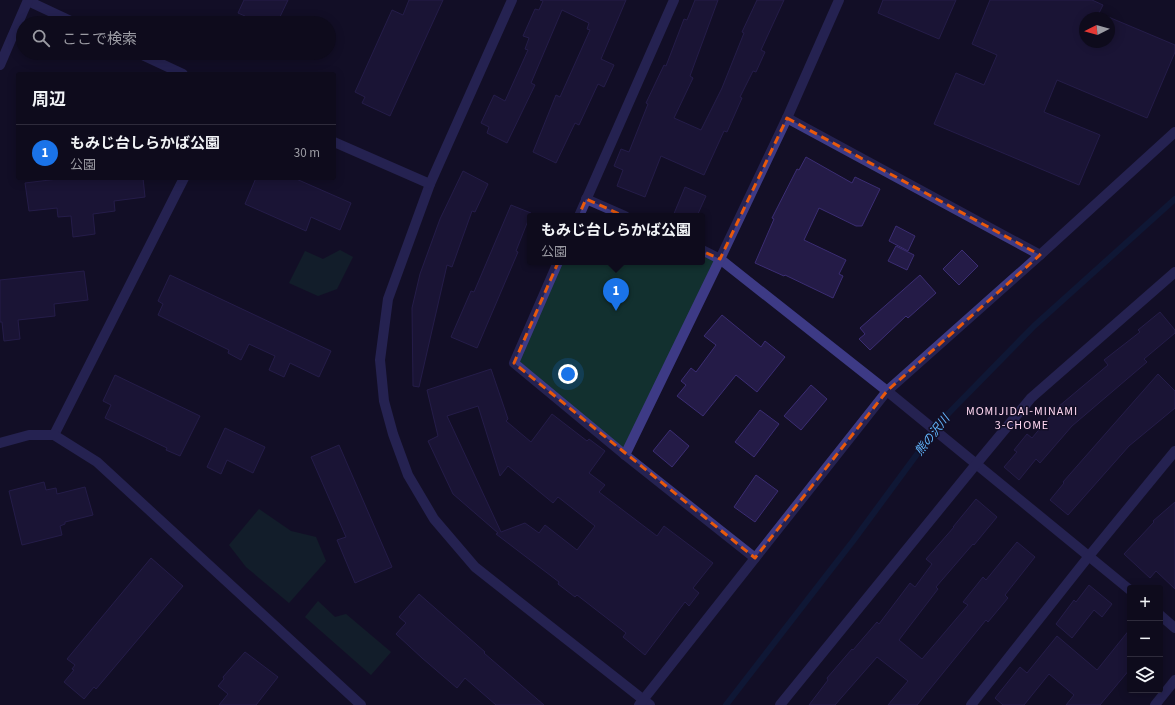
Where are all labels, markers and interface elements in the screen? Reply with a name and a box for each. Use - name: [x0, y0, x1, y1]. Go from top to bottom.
- north arrow: [1079, 12, 1115, 48]
- search box: [16, 16, 336, 60]
- icon: search: [30, 27, 52, 49]
- text: ここで検索: [62, 29, 137, 50]
- text: 周辺: [32, 88, 66, 112]
- text: もみじ台しらかば公園: [70, 133, 220, 154]
- text: 1: [42, 144, 48, 162]
- text: 30 m: [294, 144, 320, 162]
- text: 公園: [70, 156, 96, 174]
- popup: [527, 213, 705, 265]
- text: もみじ台しらかば公園: [541, 220, 691, 241]
- text: 公園: [541, 243, 567, 261]
- pin: 1: [603, 278, 629, 311]
- your location: [558, 364, 578, 384]
- district label: MOMIJIDAI-MINAMI 3-CHOME: [966, 403, 1078, 434]
- water label: 熊の沢川: [911, 410, 955, 459]
- map controls: [1127, 585, 1163, 693]
- button: +: [1127, 585, 1163, 621]
- button: −: [1127, 621, 1163, 657]
- button: layers: [1127, 657, 1163, 693]

